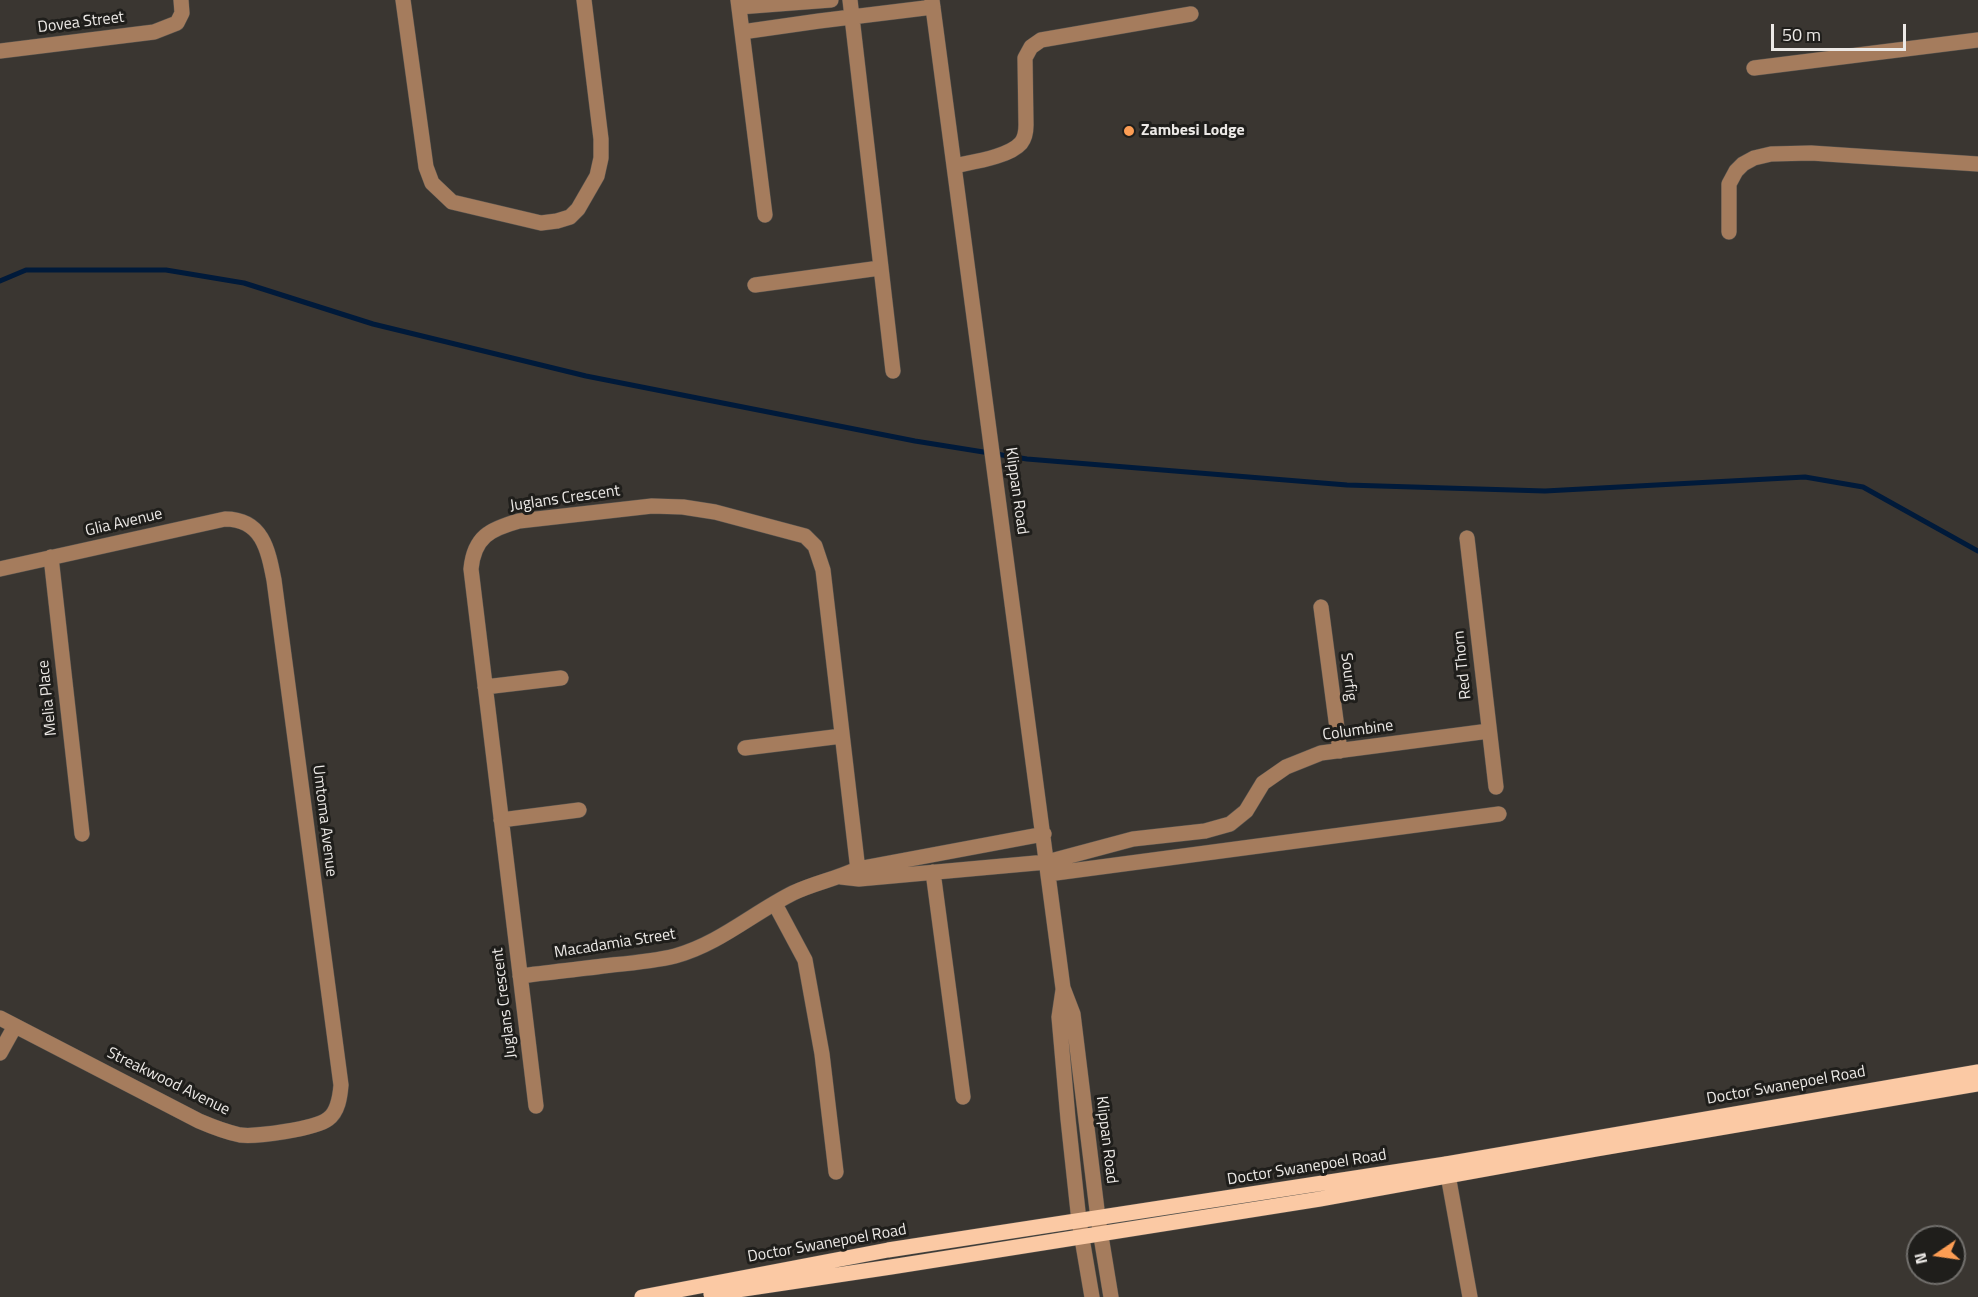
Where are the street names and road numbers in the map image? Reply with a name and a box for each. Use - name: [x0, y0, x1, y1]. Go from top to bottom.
- street label: Dovea Street: [37, 8, 125, 38]
- street label: Klippan Road: [1000, 446, 1032, 536]
- street label: Juglans Crescent: [509, 482, 621, 516]
- street label: Glia Avenue: [84, 505, 164, 541]
- street label: Red Thorn: [1450, 630, 1476, 700]
- street label: Sourfig: [1336, 652, 1360, 702]
- street label: Melia Place: [34, 659, 62, 737]
- street label: Columbine: [1321, 717, 1395, 745]
- street label: Umtoma Avenue: [308, 764, 340, 878]
- street label: Macadamia Street: [553, 925, 677, 963]
- street label: Juglans Crescent: [489, 947, 521, 1059]
- street label: Streakwood Avenue: [103, 1044, 233, 1120]
- street label: Doctor Swanepoel Road: [1705, 1063, 1867, 1109]
- street label: Klippan Road: [1091, 1095, 1121, 1185]
- street label: Doctor Swanepoel Road: [1226, 1146, 1388, 1190]
- street label: Doctor Swanepoel Road: [746, 1221, 908, 1267]

